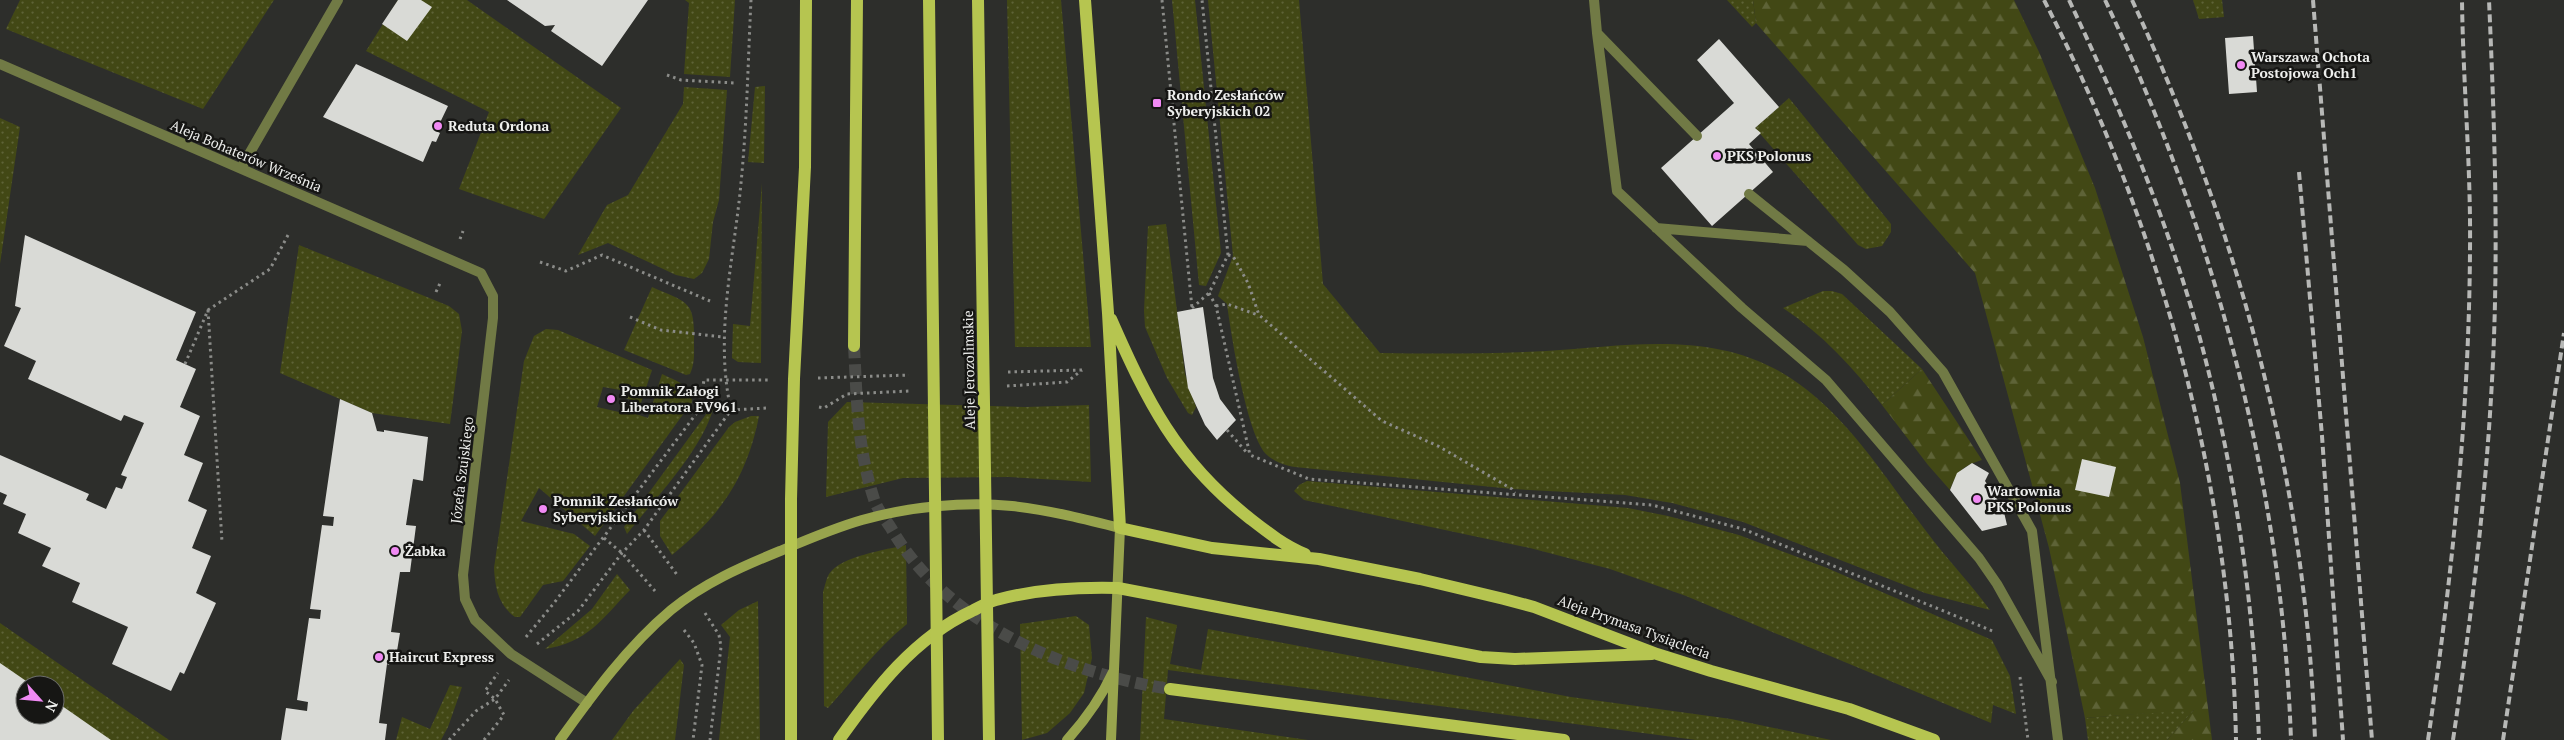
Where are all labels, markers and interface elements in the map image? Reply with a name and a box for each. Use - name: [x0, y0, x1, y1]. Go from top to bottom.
- place label: Warszawa Ochota Postojowa Och1: [2251, 47, 2370, 82]
- marker: Warszawa Ochota Postojowa Och1: [2235, 59, 2247, 71]
- place label: Rondo Zesłańców Syberyjskich 02: [1167, 85, 1285, 120]
- marker: Rondo Zesłańców Syberyjskich 02: [1151, 97, 1163, 109]
- street label: Aleja Bohaterów Września: [168, 115, 325, 196]
- place label: Reduta Ordona: [448, 116, 550, 135]
- marker: Reduta Ordona: [432, 120, 444, 132]
- place label: PKS Polonus: [1727, 146, 1811, 165]
- marker: PKS Polonus: [1711, 150, 1723, 162]
- street label: Aleje Jerozolimskie: [958, 310, 979, 430]
- place label: Pomnik Załogi Liberatora EV961: [621, 381, 737, 416]
- marker: Pomnik Załogi Liberatora EV961: [605, 393, 617, 405]
- street label: Józefa Szujskiego: [446, 415, 478, 524]
- place label: Wartownia PKS Polonus: [1987, 481, 2071, 516]
- place label: Pomnik Zesłańców Syberyjskich: [553, 491, 679, 526]
- marker: Wartownia PKS Polonus: [1971, 493, 1983, 505]
- marker: Pomnik Zesłańców Syberyjskich: [537, 503, 549, 515]
- place label: Żabka: [405, 541, 446, 560]
- marker: Żabka: [389, 545, 401, 557]
- street label: Aleja Prymasa Tysiąclecia: [1555, 590, 1713, 663]
- place label: Haircut Express: [389, 647, 494, 666]
- marker: Haircut Express: [373, 651, 385, 663]
- north arrow: [15, 675, 65, 725]
- text: N: [41, 697, 63, 716]

